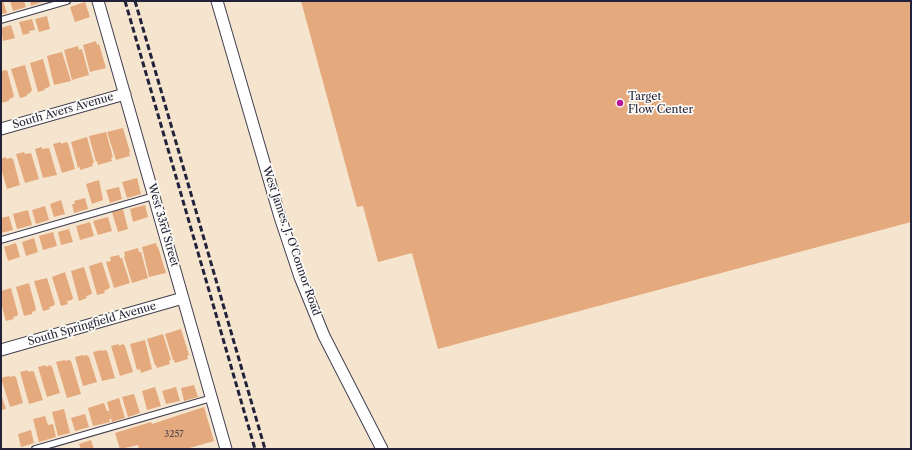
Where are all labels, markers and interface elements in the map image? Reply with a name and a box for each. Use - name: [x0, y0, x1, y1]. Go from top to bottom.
- street label: South Avers Avenue: [11, 90, 115, 132]
- place label: Target Flow Center: [628, 90, 693, 116]
- marker: Target Flow Center: [615, 98, 625, 108]
- street label: West James. J. O'Connor Road: [259, 165, 323, 317]
- street label: West 33rd Street: [145, 182, 181, 268]
- street label: South Springfield Avenue: [26, 299, 158, 349]
- house number: 3257: [164, 429, 184, 439]

